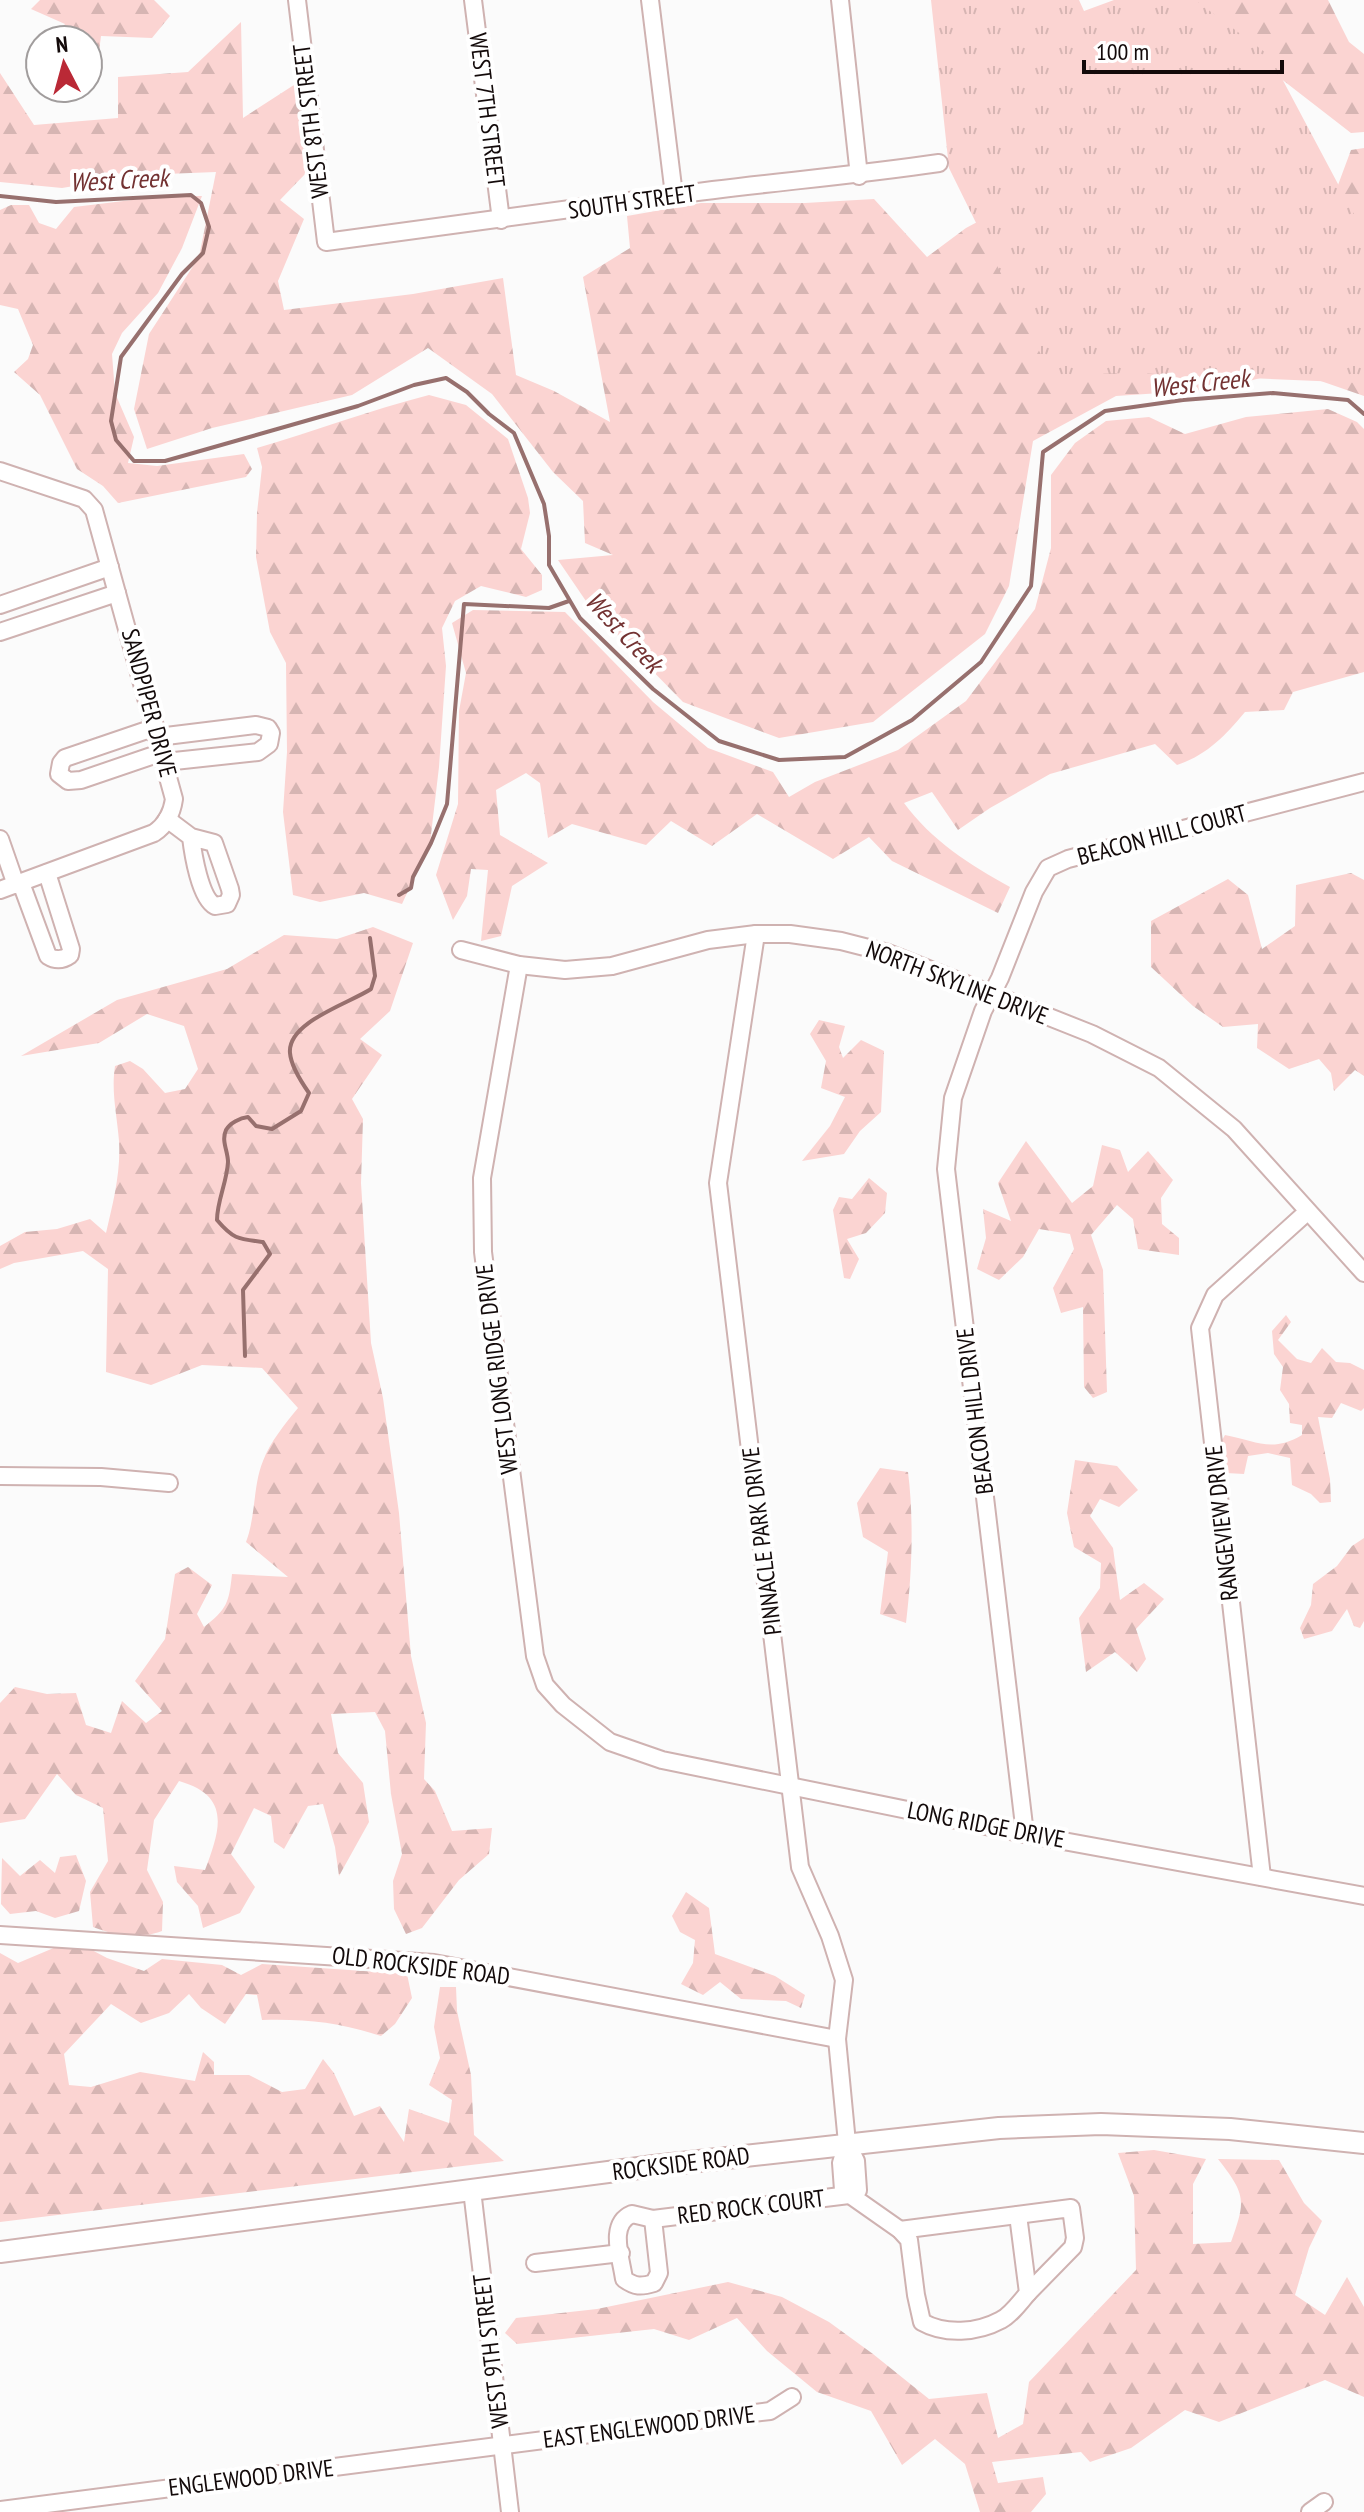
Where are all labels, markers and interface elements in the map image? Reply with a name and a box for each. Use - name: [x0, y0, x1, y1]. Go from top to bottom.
- north arrow: [24, 24, 104, 104]
- scale bar: [1084, 24, 1282, 74]
- text: N: [55, 30, 69, 59]
- street label: WEST 7TH STREET: [463, 31, 512, 189]
- text: 100 m: [1096, 36, 1149, 67]
- street label: WEST 8TH STREET: [286, 42, 335, 200]
- water label: West Creek: [69, 160, 172, 199]
- street label: SOUTH STREET: [566, 177, 698, 226]
- water label: West Creek: [1149, 361, 1254, 404]
- water label: West Creek: [579, 584, 672, 681]
- street label: SANDPIPER DRIVE: [115, 625, 184, 780]
- street label: BEACON HILL COURT: [1074, 797, 1250, 872]
- street label: NORTH SKYLINE DRIVE: [862, 934, 1053, 1032]
- street label: WEST LONG RIDGE DRIVE: [468, 1262, 525, 1476]
- street label: BEACON HILL DRIVE: [949, 1326, 1000, 1496]
- street label: RANGEVIEW DRIVE: [1198, 1444, 1245, 1602]
- street label: PINNACLE PARK DRIVE: [735, 1445, 788, 1637]
- street label: LONG RIDGE DRIVE: [905, 1794, 1067, 1855]
- street label: OLD ROCKSIDE ROAD: [330, 1939, 512, 1992]
- street label: ROCKSIDE ROAD: [610, 2140, 751, 2187]
- street label: RED ROCK COURT: [676, 2182, 827, 2231]
- street label: WEST 9TH STREET: [466, 2272, 515, 2430]
- street label: EAST ENGLEWOOD DRIVE: [541, 2398, 757, 2455]
- street label: ENGLEWOOD DRIVE: [167, 2452, 335, 2503]

